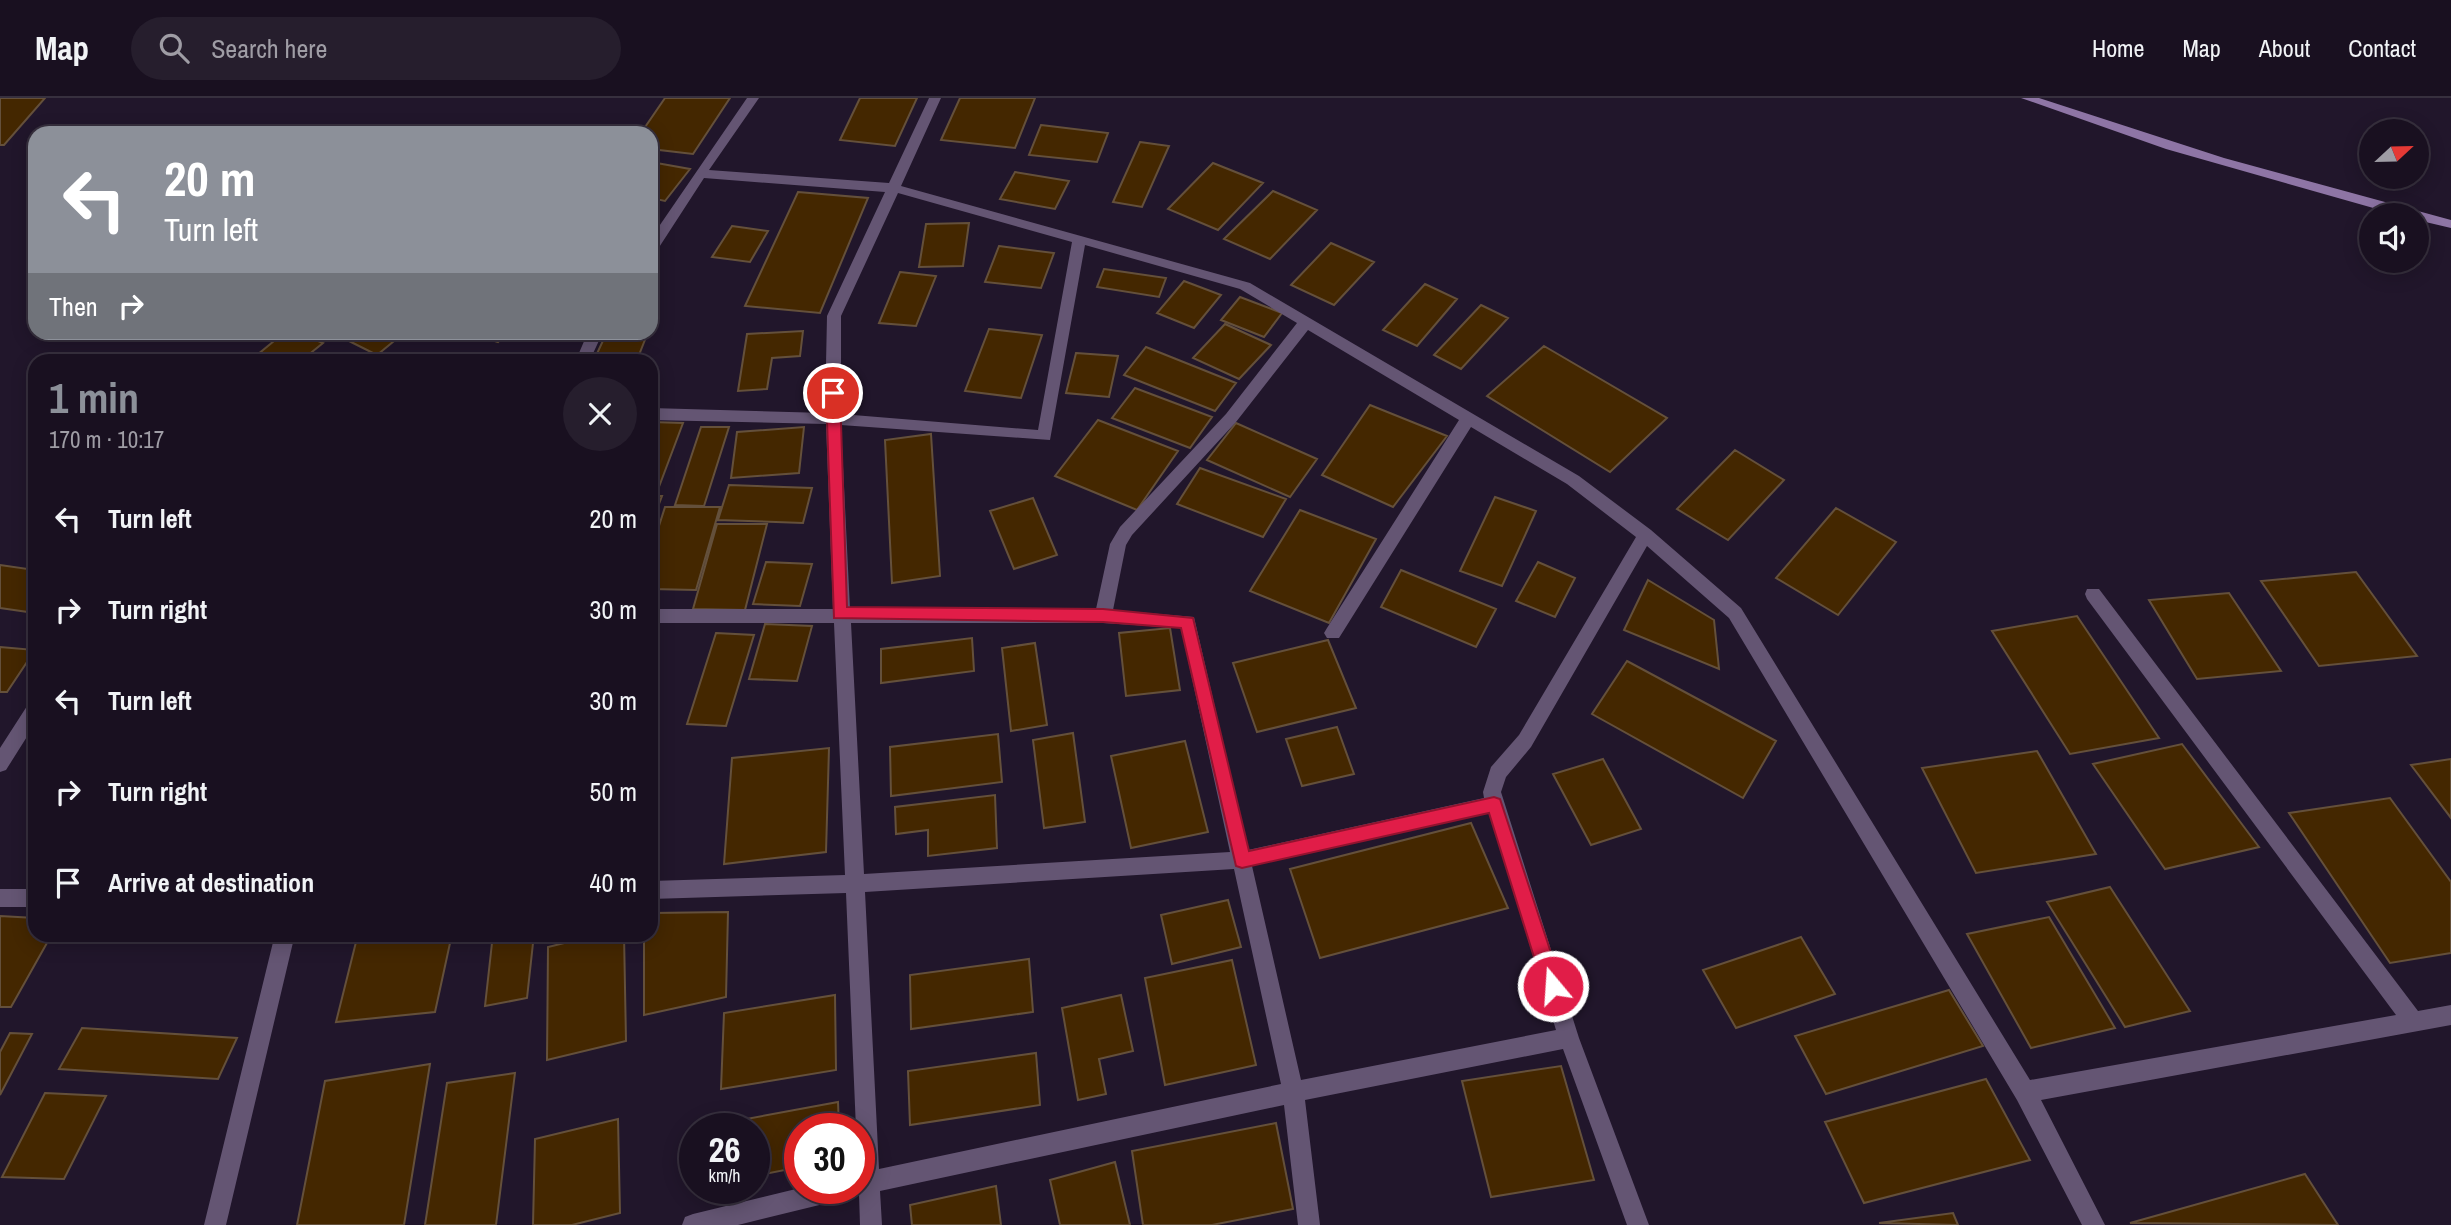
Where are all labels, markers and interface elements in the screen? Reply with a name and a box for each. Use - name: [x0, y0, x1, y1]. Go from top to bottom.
- search box: [131, 17, 621, 80]
- text: Map: [35, 26, 89, 70]
- icon: search: [155, 29, 193, 67]
- text: Search here: [211, 31, 327, 66]
- text: Home: [2092, 32, 2144, 64]
- text: Map: [2182, 32, 2221, 64]
- text: About: [2259, 32, 2310, 64]
- text: Contact: [2348, 32, 2416, 64]
- north arrow: [2359, 119, 2429, 189]
- map controls: [2359, 119, 2429, 273]
- text: 20 m: [164, 145, 256, 211]
- icon: left: [49, 154, 140, 245]
- button: sound: [2359, 203, 2429, 273]
- text: Turn left: [164, 208, 258, 251]
- icon: right: [112, 287, 150, 325]
- text: Then: [49, 289, 98, 324]
- pin: [803, 363, 863, 423]
- text: 1 min: [49, 370, 139, 426]
- icon: arrive: [814, 374, 852, 412]
- button: close: [563, 377, 637, 451]
- text: 170 m · 10:17: [49, 424, 164, 455]
- icon: left: [49, 500, 87, 538]
- text: Turn left: [108, 501, 192, 536]
- text: 20 m: [590, 501, 637, 536]
- icon: right: [49, 591, 87, 629]
- text: Turn right: [108, 592, 207, 627]
- text: 30 m: [590, 592, 637, 627]
- icon: left: [49, 682, 87, 720]
- text: Turn left: [108, 683, 192, 718]
- text: 30 m: [590, 683, 637, 718]
- icon: right: [49, 773, 87, 811]
- text: Turn right: [108, 774, 207, 809]
- text: 50 m: [590, 774, 637, 809]
- icon: arrive: [49, 864, 87, 902]
- text: Arrive at destination: [108, 865, 314, 900]
- text: 40 m: [590, 865, 637, 900]
- position arrow: [1516, 949, 1590, 1023]
- speed limit sign: 30: [784, 1113, 875, 1204]
- text: 26: [709, 1126, 740, 1173]
- text: km/h: [709, 1163, 741, 1188]

